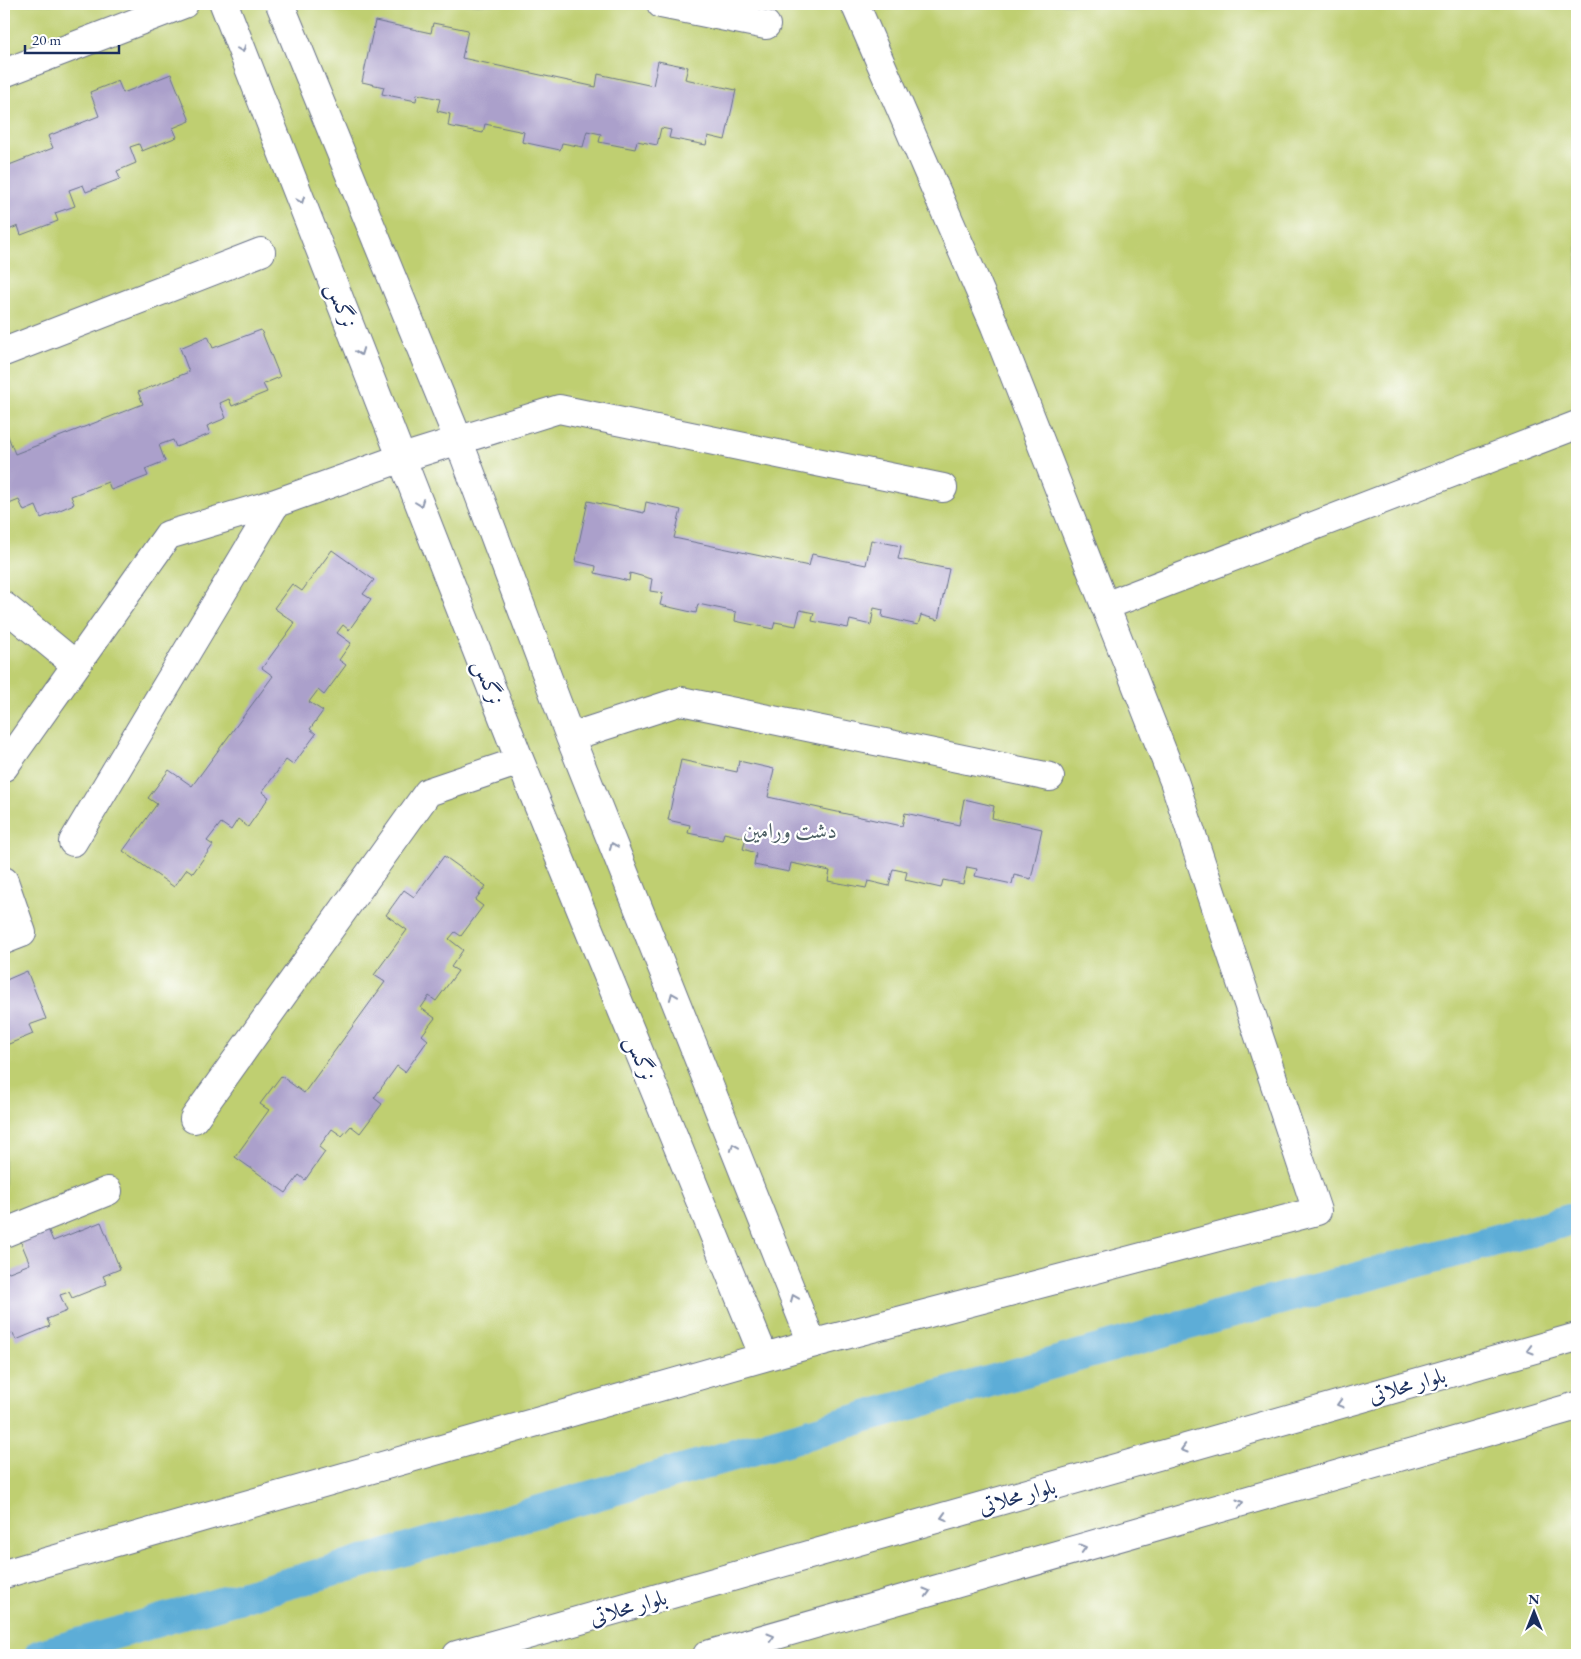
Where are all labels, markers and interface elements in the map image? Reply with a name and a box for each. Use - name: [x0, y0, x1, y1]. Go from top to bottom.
- scale bar: [25, 22, 119, 54]
- text: 20 m: [32, 30, 61, 49]
- one-way arrow: [236, 44, 246, 53]
- one-way arrow: [295, 196, 305, 204]
- street label: نرگس: [319, 278, 364, 332]
- one-way arrow: [354, 347, 365, 356]
- one-way arrow: [413, 498, 424, 507]
- street label: نرگس: [466, 655, 511, 709]
- park label: دشت ورامین: [743, 816, 837, 845]
- one-way arrow: [609, 842, 619, 851]
- one-way arrow: [669, 993, 679, 1001]
- street label: نرگس: [618, 1031, 663, 1086]
- one-way arrow: [730, 1143, 740, 1152]
- one-way arrow: [790, 1294, 801, 1303]
- one-way arrow: [1526, 1344, 1535, 1355]
- street label: بلوار محلاتی: [1365, 1360, 1449, 1410]
- one-way arrow: [1336, 1398, 1345, 1409]
- one-way arrow: [1181, 1443, 1189, 1453]
- street label: بلوار محلاتی: [975, 1471, 1059, 1521]
- one-way arrow: [1235, 1498, 1244, 1509]
- one-way arrow: [939, 1511, 948, 1522]
- one-way arrow: [1079, 1543, 1087, 1553]
- street label: بلوار محلاتی: [586, 1582, 670, 1632]
- north arrow: [1508, 1586, 1558, 1636]
- one-way arrow: [923, 1588, 931, 1598]
- text: N: [1528, 1590, 1540, 1608]
- one-way arrow: [766, 1632, 775, 1643]

